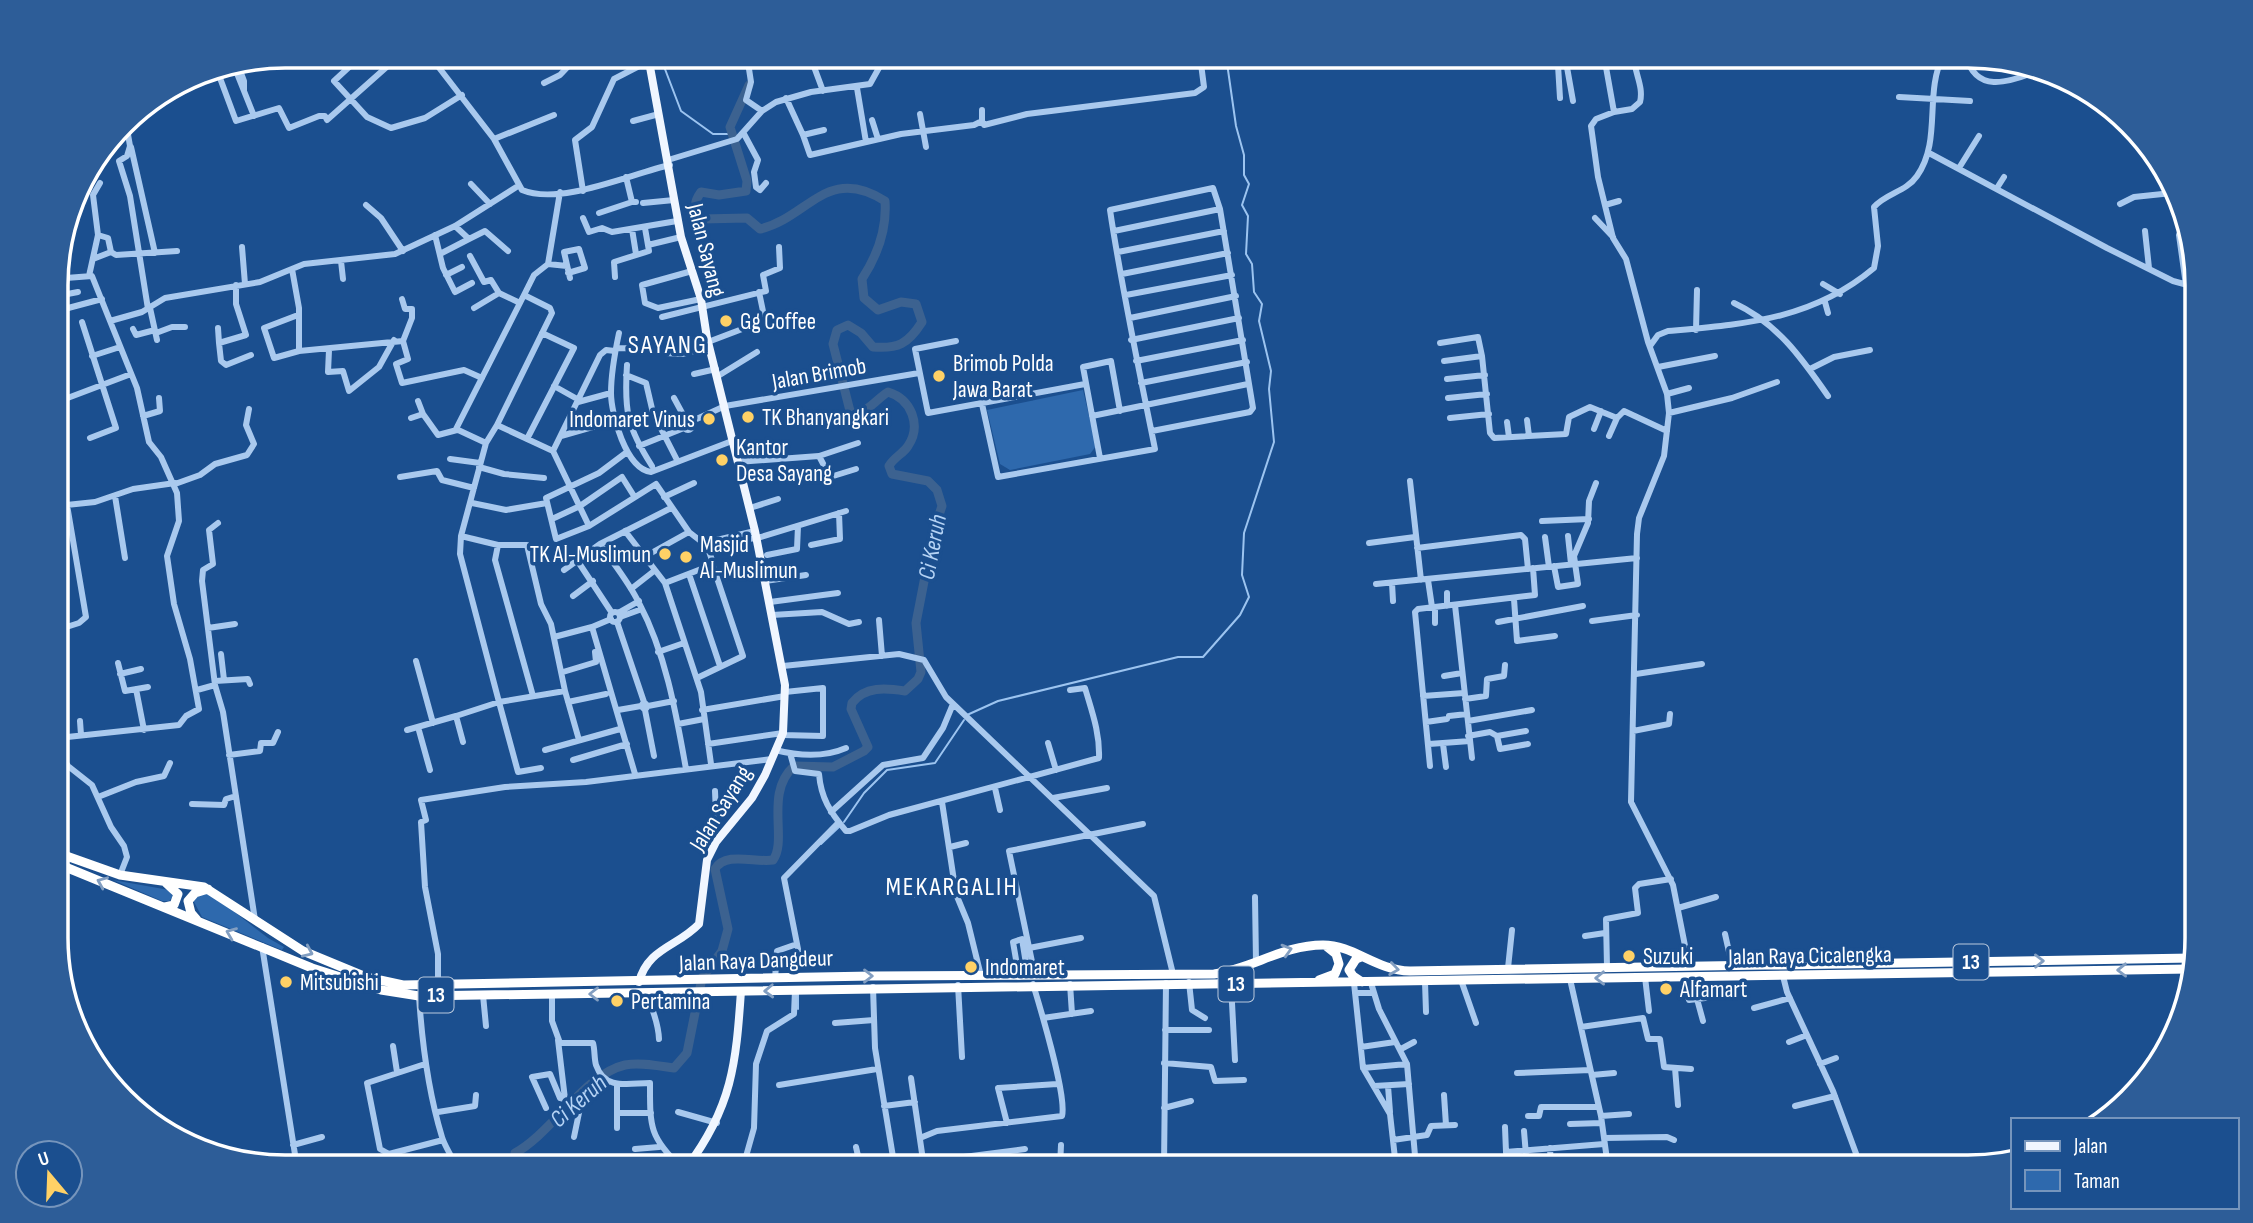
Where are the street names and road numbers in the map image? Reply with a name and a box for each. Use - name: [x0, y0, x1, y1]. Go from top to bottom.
- street label: Jalan Sayang: [681, 200, 731, 300]
- street label: Jalan Brimob: [769, 352, 868, 396]
- street label: Jalan Sayang: [683, 761, 758, 857]
- street label: Jalan Raya Cicalengka: [1727, 941, 1892, 971]
- street label: Jalan Raya Dangdeur: [677, 944, 834, 978]
- road number: 13: [1954, 944, 1988, 979]
- road number: 13: [1218, 967, 1254, 1002]
- road number: 13: [418, 978, 453, 1012]

